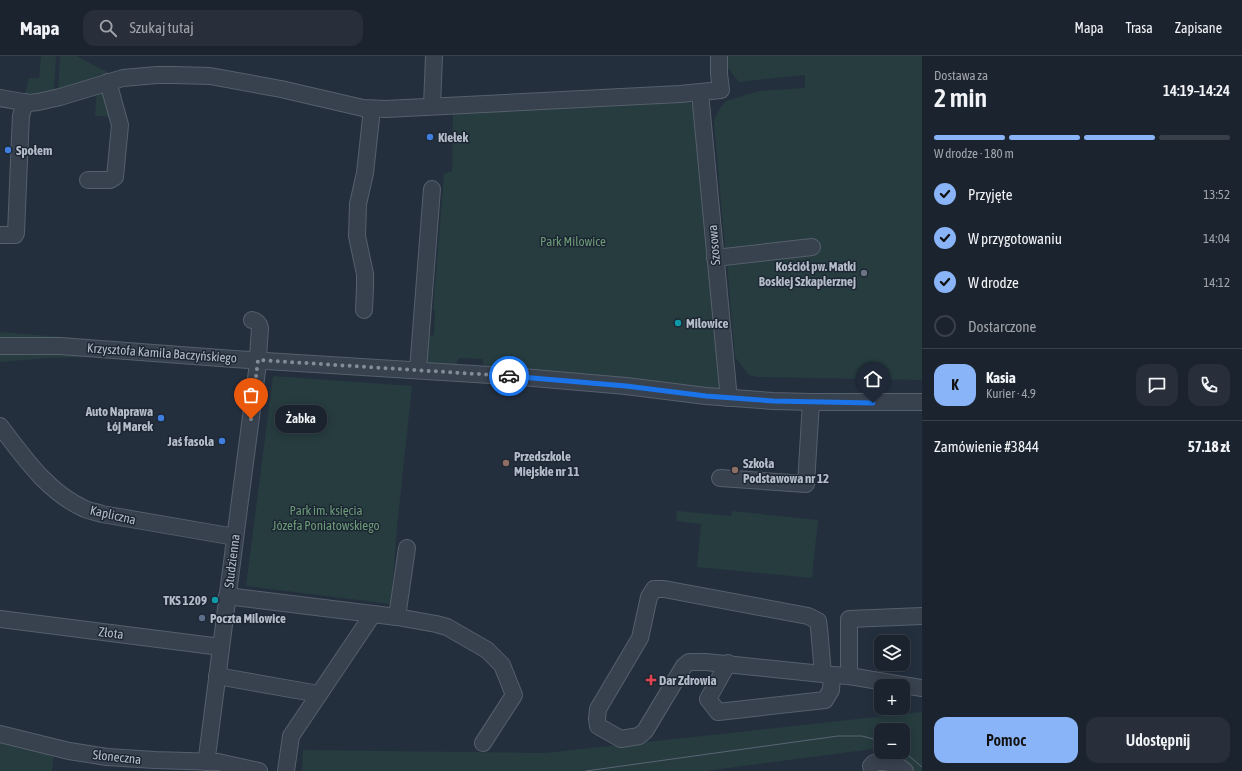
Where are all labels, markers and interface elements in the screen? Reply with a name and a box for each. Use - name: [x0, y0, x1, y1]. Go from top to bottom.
- search box: [83, 10, 363, 46]
- text: Mapa: [20, 17, 59, 39]
- icon: search: [97, 17, 119, 39]
- text: Szukaj tutaj: [129, 19, 194, 36]
- text: Mapa: [1075, 20, 1104, 36]
- text: Trasa: [1126, 20, 1153, 36]
- text: Zapisane: [1175, 20, 1222, 36]
- text: Dostawa za: [934, 68, 988, 83]
- text: 14:19–14:24: [1163, 82, 1230, 99]
- text: 2 min: [934, 83, 987, 113]
- place label: Kiełek: [438, 130, 468, 145]
- marker: Kiełek: [425, 132, 435, 142]
- place label: Społem: [16, 143, 52, 158]
- marker: Społem: [3, 145, 13, 155]
- text: W drodze · 180 m: [934, 146, 1014, 161]
- icon: check: [934, 183, 956, 205]
- text: Przyjęte: [968, 186, 1013, 203]
- text: 13:52: [1203, 187, 1230, 202]
- street label: Szosowa: [705, 224, 723, 266]
- icon: check: [934, 227, 956, 249]
- text: W przygotowaniu: [968, 230, 1062, 247]
- text: 14:04: [1203, 231, 1230, 246]
- park label: Park Milowice: [540, 234, 606, 249]
- place label: Kościół pw. Matki Boskiej Szkaplerznej: [759, 259, 856, 289]
- marker: Kościół pw. Matki Boskiej Szkaplerznej: [859, 268, 869, 278]
- icon: check: [934, 271, 956, 293]
- text: W drodze: [968, 274, 1019, 291]
- text: 14:12: [1203, 275, 1230, 290]
- place label: Milowice: [686, 316, 729, 331]
- marker: Milowice: [673, 318, 683, 328]
- text: Dostarczone: [968, 318, 1036, 335]
- street label: Krzysztofa Kamila Baczyńskiego: [87, 340, 237, 366]
- courier: [489, 356, 529, 396]
- pin: [856, 362, 890, 403]
- button: chat: [1136, 364, 1178, 406]
- button: phone: [1188, 364, 1230, 406]
- icon: car: [498, 365, 520, 387]
- icon: home: [862, 368, 884, 390]
- text: Kasia: [986, 369, 1016, 386]
- text: K: [951, 376, 959, 393]
- pin: [234, 378, 268, 419]
- icon: bag: [240, 384, 262, 406]
- text: Kurier · 4.9: [986, 386, 1036, 401]
- place label: Auto Naprawa Łój Marek: [85, 404, 153, 434]
- callout: Żabka: [275, 405, 327, 433]
- text: Żabka: [286, 411, 316, 426]
- marker: Auto Naprawa Łój Marek: [156, 413, 166, 423]
- place label: Jaś fasola: [167, 434, 214, 449]
- marker: Jaś fasola: [217, 436, 227, 446]
- text: Zamówienie #3844: [934, 438, 1039, 455]
- text: 57.18 zł: [1188, 438, 1230, 455]
- place label: Przedszkole Miejskie nr 11: [514, 449, 580, 479]
- place label: Szkoła Podstawowa nr 12: [743, 456, 829, 486]
- marker: Przedszkole Miejskie nr 11: [501, 458, 511, 468]
- marker: Szkoła Podstawowa nr 12: [730, 465, 740, 475]
- street label: Kapliczna: [89, 502, 137, 528]
- park label: Park im. księcia Józefa Poniatowskiego: [272, 503, 380, 533]
- street label: Studzienna: [221, 533, 243, 589]
- place label: TKS 1209: [163, 593, 207, 608]
- marker: TKS 1209: [210, 595, 220, 605]
- place label: Poczta Milowice: [210, 611, 286, 626]
- marker: Poczta Milowice: [197, 613, 207, 623]
- street label: Złota: [98, 624, 124, 642]
- map controls: [874, 635, 910, 759]
- button: layers: [874, 635, 910, 671]
- place label: Dar Zdrowia: [659, 673, 717, 688]
- marker: Dar Zdrowia: [646, 675, 656, 685]
- button: +: [874, 679, 910, 715]
- button: Pomoc: [934, 717, 1078, 763]
- button: Udostępnij: [1086, 717, 1230, 763]
- button: −: [874, 723, 910, 759]
- street label: Słoneczna: [92, 747, 142, 767]

